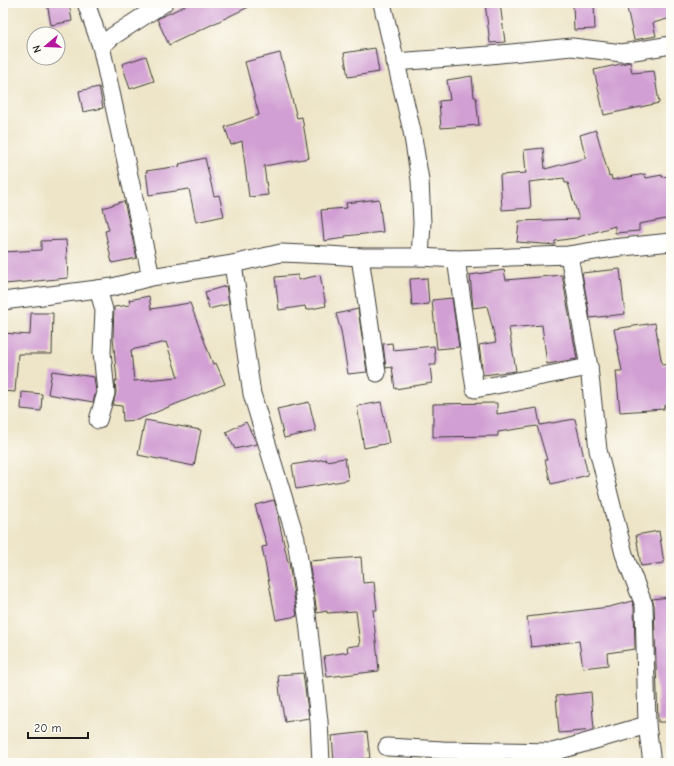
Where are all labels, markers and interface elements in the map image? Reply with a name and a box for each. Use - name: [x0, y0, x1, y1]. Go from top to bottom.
- north arrow: [26, 26, 66, 66]
- text: N: [30, 44, 44, 55]
- scale bar: [28, 714, 88, 740]
- text: 20 m: [34, 721, 62, 735]

